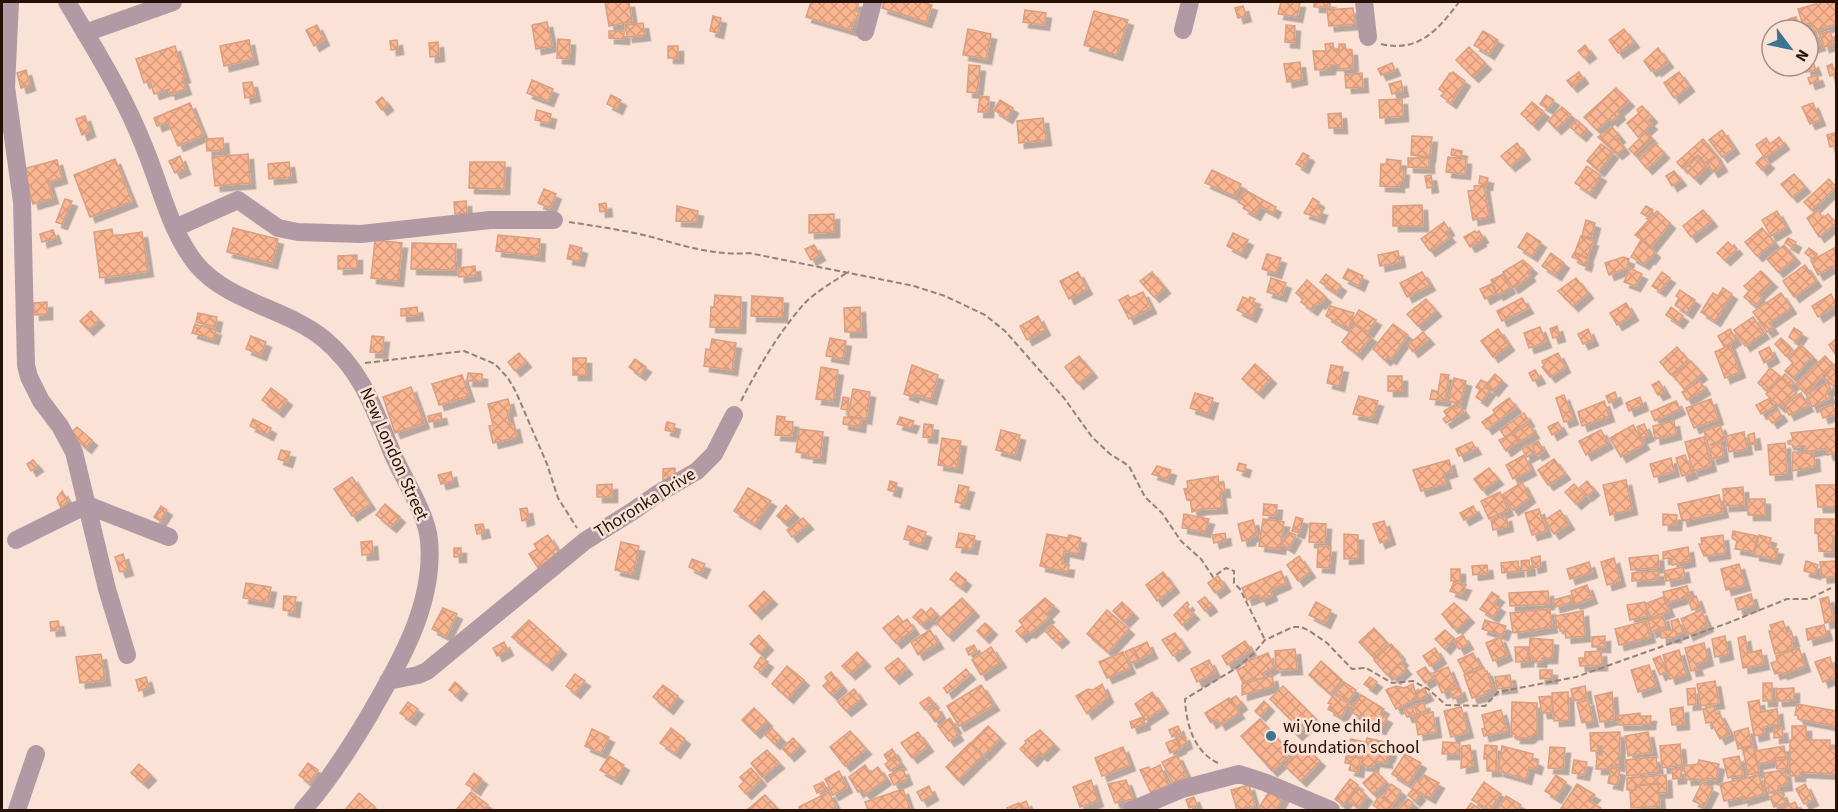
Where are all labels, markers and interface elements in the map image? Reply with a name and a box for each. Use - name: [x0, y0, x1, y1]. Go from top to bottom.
- north arrow: [1760, 18, 1820, 78]
- text: N: [1790, 45, 1814, 66]
- street label: New London Street: [353, 383, 435, 525]
- street label: Thoronka Drive: [589, 462, 701, 544]
- place label: wi Yone child foundation school: [1283, 714, 1420, 760]
- marker: wi Yone child foundation school: [1264, 729, 1278, 743]

